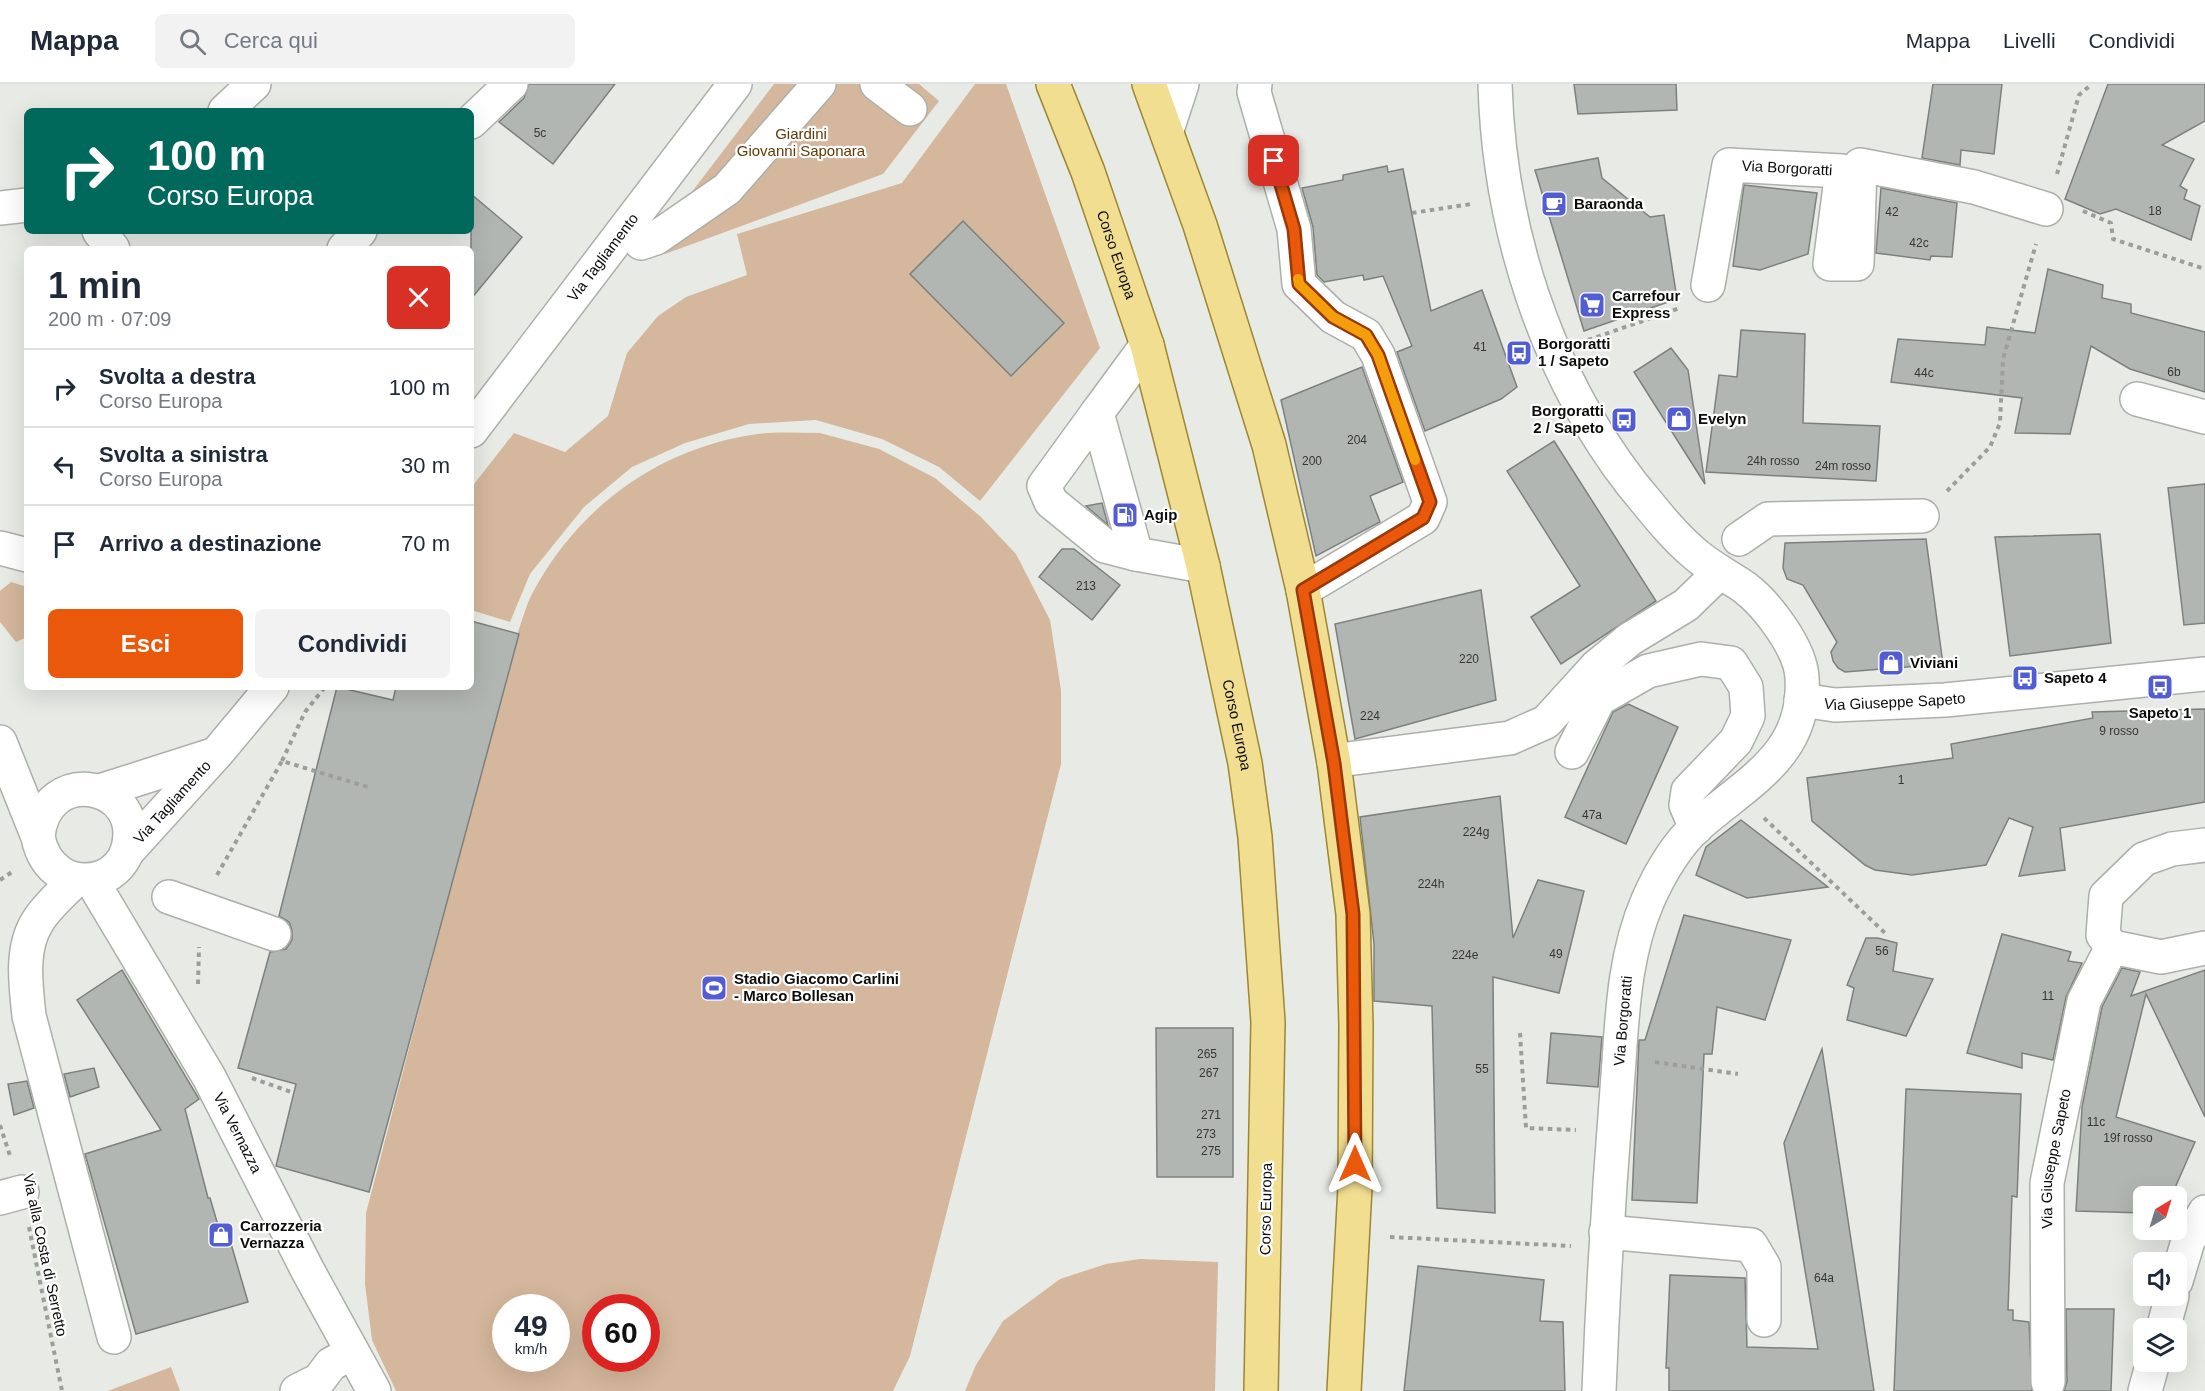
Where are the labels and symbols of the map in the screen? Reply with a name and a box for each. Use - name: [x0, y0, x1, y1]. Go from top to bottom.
- park label: Giardini Giovanni Saponara: [737, 125, 866, 159]
- house number: 5c: [534, 126, 546, 140]
- pin: [1248, 135, 1299, 186]
- street label: Via Borgoratti: [1741, 157, 1833, 178]
- cafe icon: Baraonda: [1539, 189, 1569, 219]
- place label: Baraonda: [1574, 195, 1644, 212]
- house number: 18: [2148, 204, 2162, 218]
- house number: 42: [1885, 205, 1899, 219]
- street label: Corso Europa: [1094, 208, 1140, 302]
- street label: Via Tagliamento: [564, 210, 642, 305]
- house number: 42c: [1909, 236, 1929, 250]
- place label: Carrefour Express: [1612, 287, 1681, 321]
- supermarket icon: Carrefour Express: [1577, 290, 1607, 320]
- place label: Borgoratti 1 / Sapeto: [1538, 335, 1611, 369]
- bus stop icon: Borgoratti 1 / Sapeto: [1504, 338, 1534, 368]
- house number: 41: [1473, 340, 1487, 354]
- house number: 6b: [2167, 365, 2181, 379]
- house number: 44c: [1914, 366, 1934, 380]
- place label: Borgoratti 2 / Sapeto: [1532, 402, 1604, 436]
- shop icon: Evelyn: [1664, 404, 1694, 434]
- bus stop icon: Borgoratti 2 / Sapeto: [1609, 405, 1639, 435]
- place label: Evelyn: [1698, 410, 1746, 427]
- house number: 204: [1347, 433, 1367, 447]
- house number: 200: [1302, 454, 1322, 468]
- house number: 24h rosso: [1747, 454, 1800, 468]
- house number: 24m rosso: [1815, 459, 1871, 473]
- fuel station icon: Agip: [1110, 500, 1140, 530]
- place label: Agip: [1144, 506, 1177, 523]
- house number: 213: [1076, 579, 1096, 593]
- shop icon: Viviani: [1876, 648, 1906, 678]
- house number: 220: [1459, 652, 1479, 666]
- place label: Viviani: [1910, 654, 1958, 671]
- bus stop icon: Sapeto 4: [2010, 663, 2040, 693]
- place label: Sapeto 4: [2044, 669, 2107, 686]
- bus stop icon: Sapeto 1: [2145, 672, 2175, 702]
- street label: Corso Europa: [1219, 678, 1255, 772]
- street label: Via Giuseppe Sapeto: [1823, 689, 1966, 713]
- place label: Sapeto 1: [2129, 704, 2191, 721]
- house number: 224: [1360, 709, 1380, 723]
- house number: 9 rosso: [2099, 724, 2139, 738]
- street label: Via Tagliamento: [130, 757, 214, 847]
- house number: 1: [1898, 773, 1905, 787]
- house number: 47a: [1582, 808, 1602, 822]
- house number: 224g: [1463, 825, 1489, 839]
- house number: 224h: [1418, 877, 1444, 891]
- house number: 56: [1875, 944, 1889, 958]
- house number: 49: [1549, 947, 1563, 961]
- house number: 224e: [1452, 948, 1479, 962]
- place label: Stadio Giacomo Carlini - Marco Bollesan: [734, 970, 899, 1004]
- sports icon: Stadio Giacomo Carlini - Marco Bollesan: [699, 973, 729, 1003]
- street label: Via Borgoratti: [1610, 975, 1635, 1067]
- house number: 11: [2042, 989, 2055, 1003]
- house number: 265: [1197, 1047, 1217, 1061]
- house number: 55: [1475, 1062, 1489, 1076]
- house number: 267: [1199, 1066, 1219, 1080]
- street label: Via Giuseppe Sapeto: [2038, 1087, 2074, 1229]
- street label: Via Vernazza: [210, 1090, 266, 1176]
- house number: 271: [1201, 1108, 1221, 1122]
- house number: 11c: [2087, 1115, 2105, 1129]
- house number: 273: [1196, 1127, 1216, 1141]
- house number: 19f rosso: [2103, 1131, 2153, 1145]
- position arrow: [1323, 1132, 1387, 1196]
- house number: 275: [1201, 1144, 1221, 1158]
- street label: Corso Europa: [1256, 1162, 1275, 1255]
- street label: Via alla Costa di Serretto: [20, 1172, 71, 1338]
- north arrow: [2133, 1186, 2187, 1240]
- place label: Carrozzeria Vernazza: [240, 1217, 322, 1251]
- shop icon: Carrozzeria Vernazza: [206, 1220, 236, 1250]
- house number: 64a: [1814, 1271, 1834, 1285]
- speed limit sign: 60: [582, 1294, 660, 1372]

